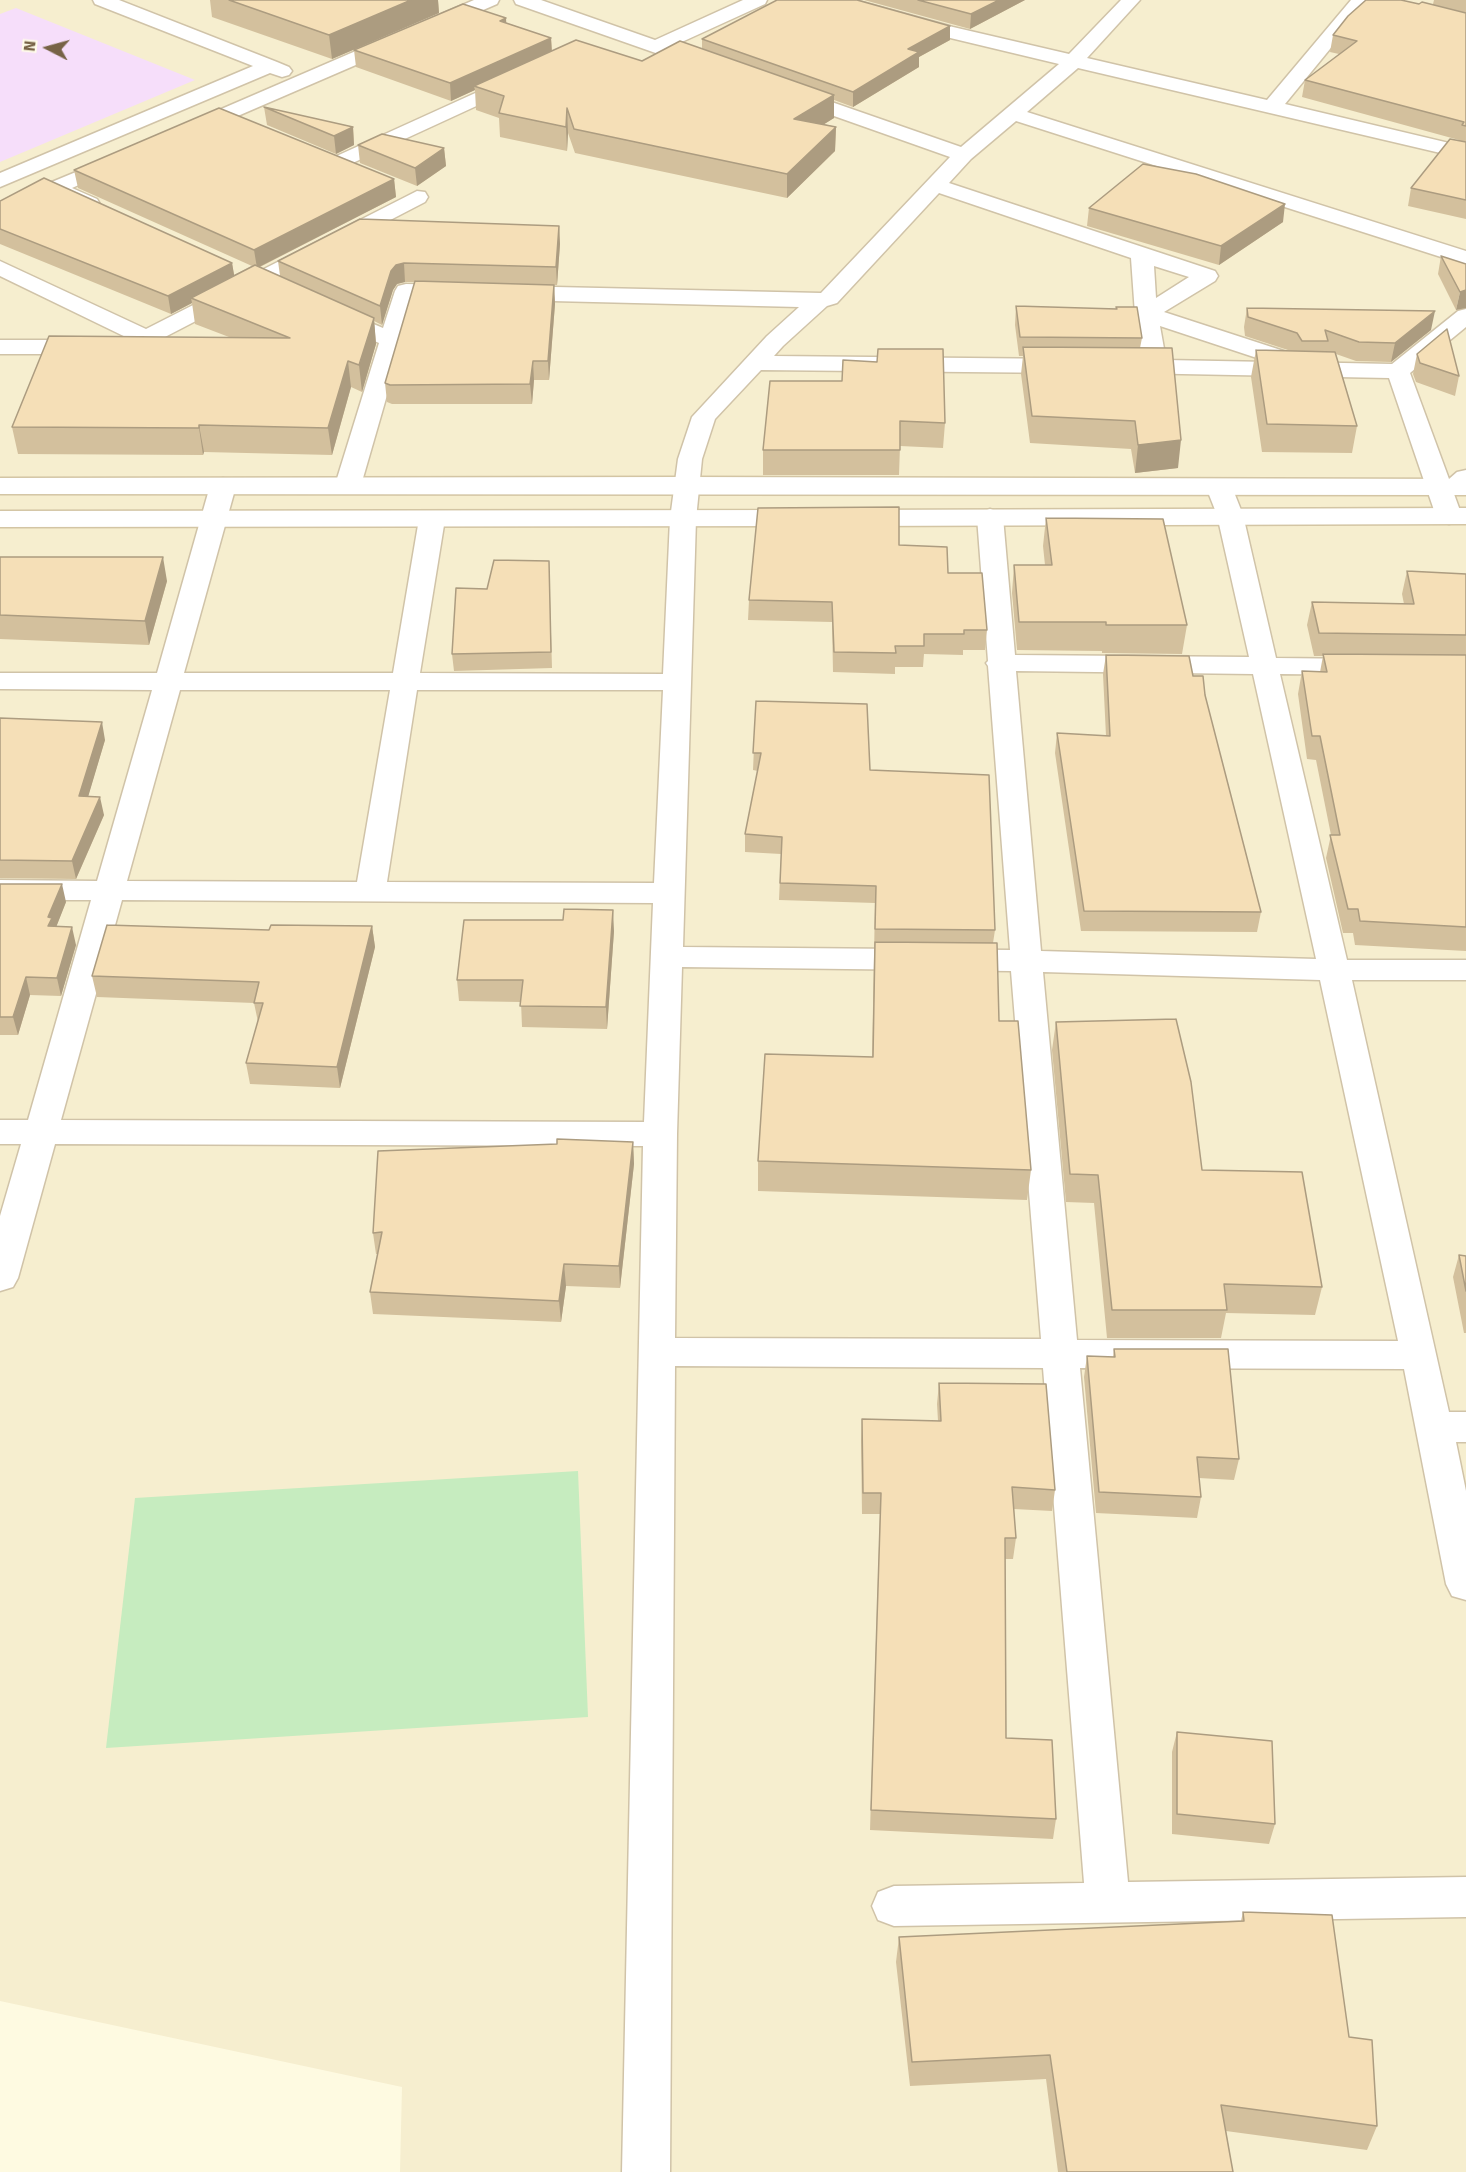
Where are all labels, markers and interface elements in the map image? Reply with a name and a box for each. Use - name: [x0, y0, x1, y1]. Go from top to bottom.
- north arrow: [18, 18, 78, 78]
- text: N: [20, 40, 40, 52]

